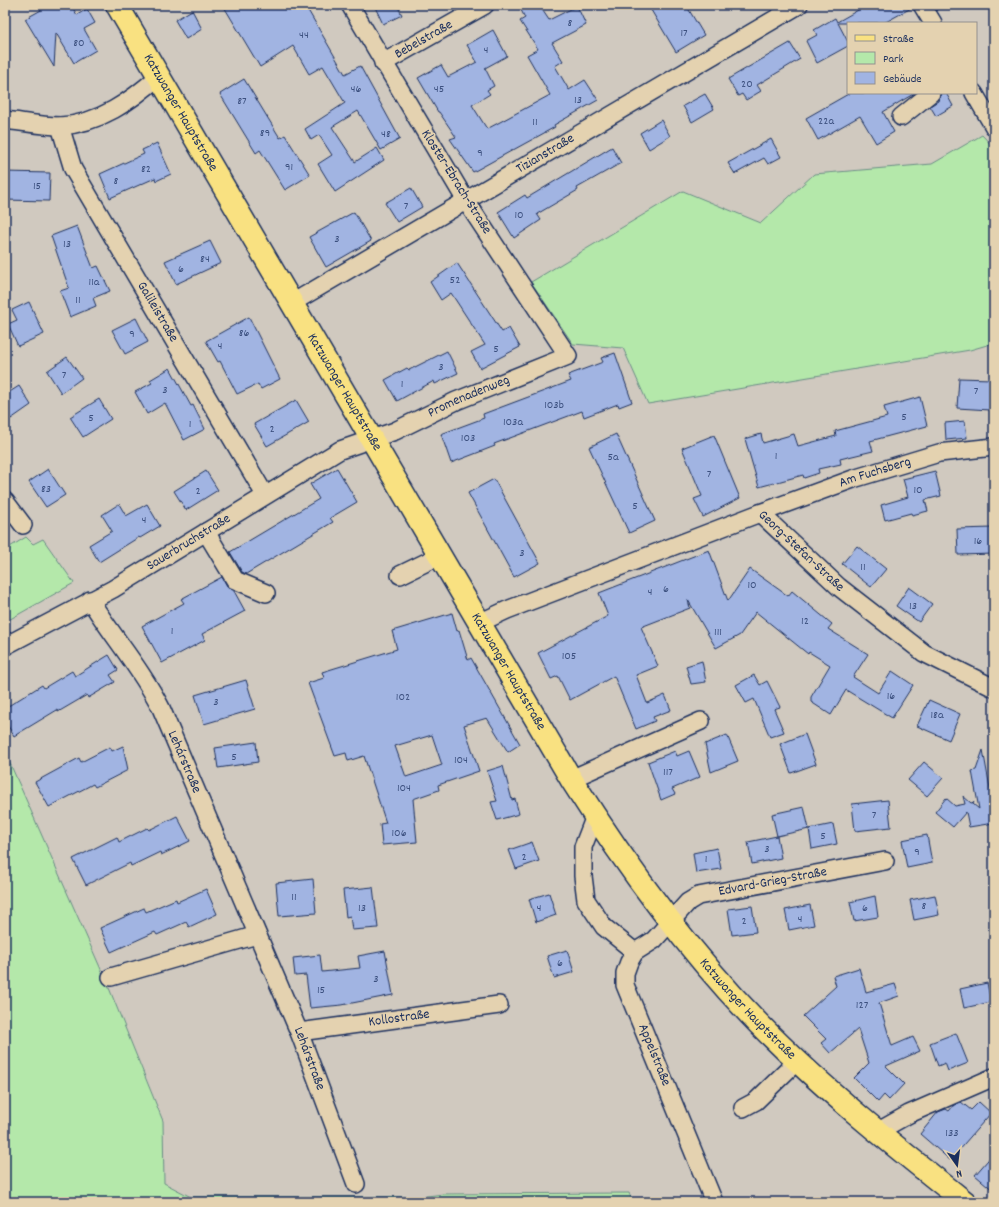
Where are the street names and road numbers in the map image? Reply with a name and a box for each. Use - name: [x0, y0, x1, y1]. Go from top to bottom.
- street label: Bebelstraße: [391, 15, 457, 64]
- street label: Katzwanger Hauptstraße: [138, 50, 223, 175]
- street label: Kloster-Ebrach-Straße: [416, 126, 496, 238]
- street label: Tizianstraße: [512, 129, 578, 179]
- street label: Galileistraße: [132, 278, 183, 346]
- street label: Katzwanger Hauptstraße: [302, 330, 387, 455]
- street label: Promenadenweg: [425, 370, 513, 423]
- street label: Am Fuchsberg: [836, 452, 913, 493]
- street label: Georg-Stefan-Straße: [753, 506, 848, 597]
- street label: Sauerbruchstraße: [143, 509, 235, 576]
- street label: Katzwanger Hauptstraße: [466, 609, 550, 734]
- street label: Lehárstraße: [162, 728, 206, 796]
- street label: Edvard-Grieg-Straße: [717, 862, 829, 902]
- street label: Katzwanger Hauptstraße: [694, 954, 800, 1065]
- street label: Kollostraße: [367, 1004, 431, 1032]
- street label: Appelstraße: [632, 1021, 676, 1089]
- street label: Lehárstraße: [288, 1024, 330, 1093]

